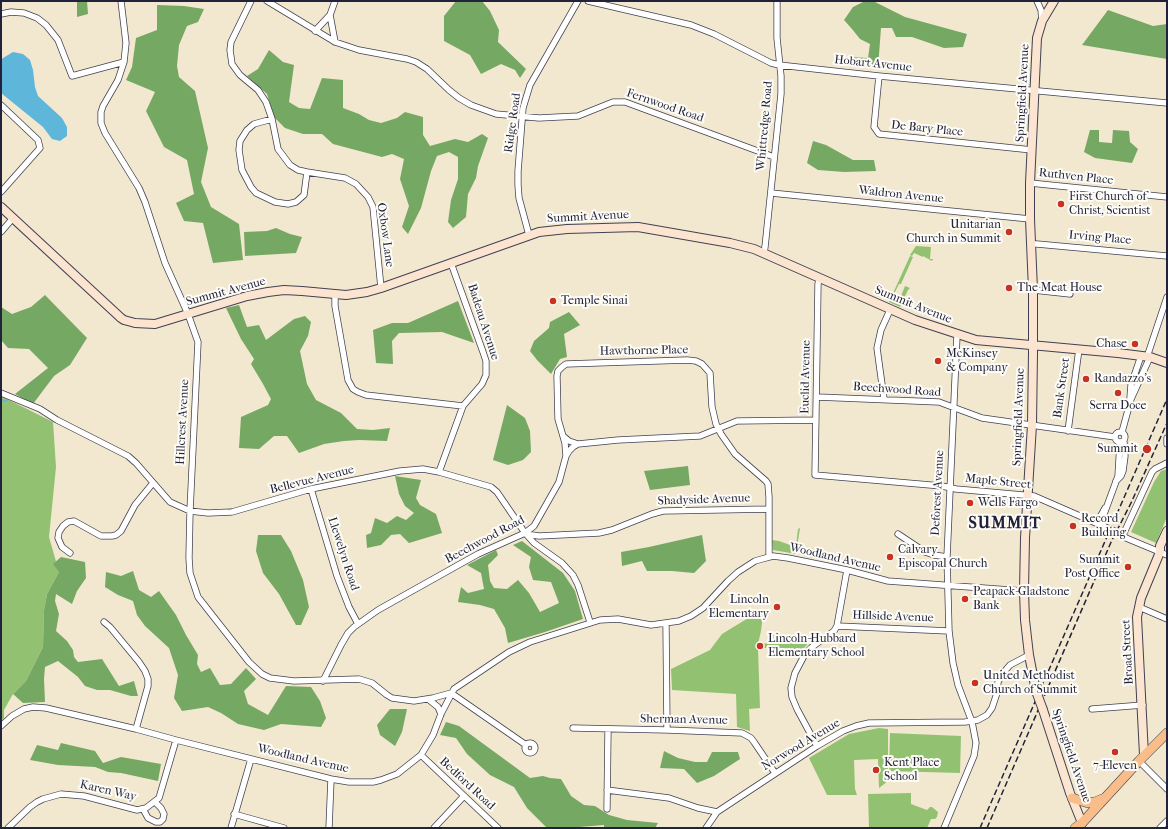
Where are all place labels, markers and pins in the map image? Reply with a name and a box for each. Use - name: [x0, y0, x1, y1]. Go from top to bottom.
- place label: First Church of Christ, Scientist: [1069, 190, 1151, 218]
- marker: First Church of Christ, Scientist: [1056, 199, 1066, 209]
- place label: Unitarian Church in Summit: [906, 218, 1001, 246]
- marker: Unitarian Church in Summit: [1004, 227, 1014, 237]
- place label: The Meat House: [1017, 281, 1102, 295]
- marker: The Meat House: [1004, 283, 1014, 293]
- place label: Temple Sinai: [561, 294, 628, 308]
- marker: Temple Sinai: [548, 296, 558, 306]
- place label: Chase: [1096, 337, 1127, 351]
- marker: Chase: [1130, 339, 1140, 349]
- place label: McKinsey & Company: [946, 347, 1008, 375]
- marker: McKinsey & Company: [933, 356, 943, 366]
- place label: Randazzo's: [1094, 372, 1151, 386]
- marker: Randazzo's: [1081, 374, 1091, 384]
- marker: Serra Doce: [1113, 388, 1123, 398]
- place label: Serra Doce: [1090, 399, 1146, 413]
- place label: Summit: [1097, 442, 1138, 456]
- marker: Summit: [1141, 443, 1153, 455]
- place label: Wells Fargo: [978, 496, 1038, 510]
- marker: Wells Fargo: [965, 498, 975, 508]
- place label: Record Building: [1081, 512, 1126, 540]
- marker: Record Building: [1068, 521, 1078, 531]
- place label: Calvary Episcopal Church: [898, 543, 988, 571]
- marker: Calvary Episcopal Church: [885, 552, 895, 562]
- place label: Summit Post Office: [1064, 553, 1120, 581]
- marker: Summit Post Office: [1123, 562, 1133, 572]
- place label: Peapack-Gladstone Bank: [973, 585, 1070, 613]
- place label: Lincoln Elementary: [708, 593, 769, 621]
- marker: Peapack-Gladstone Bank: [960, 594, 970, 604]
- marker: Lincoln Elementary: [772, 602, 782, 612]
- place label: Lincoln-Hubbard Elementary School: [768, 632, 865, 660]
- marker: Lincoln-Hubbard Elementary School: [755, 641, 765, 651]
- place label: United Methodist Church of Summit: [983, 669, 1077, 697]
- marker: United Methodist Church of Summit: [970, 678, 980, 688]
- marker: 7-Eleven: [1110, 747, 1120, 757]
- place label: Kent Place School: [884, 756, 940, 784]
- place label: 7-Eleven: [1093, 759, 1137, 773]
- marker: Kent Place School: [871, 765, 881, 775]

